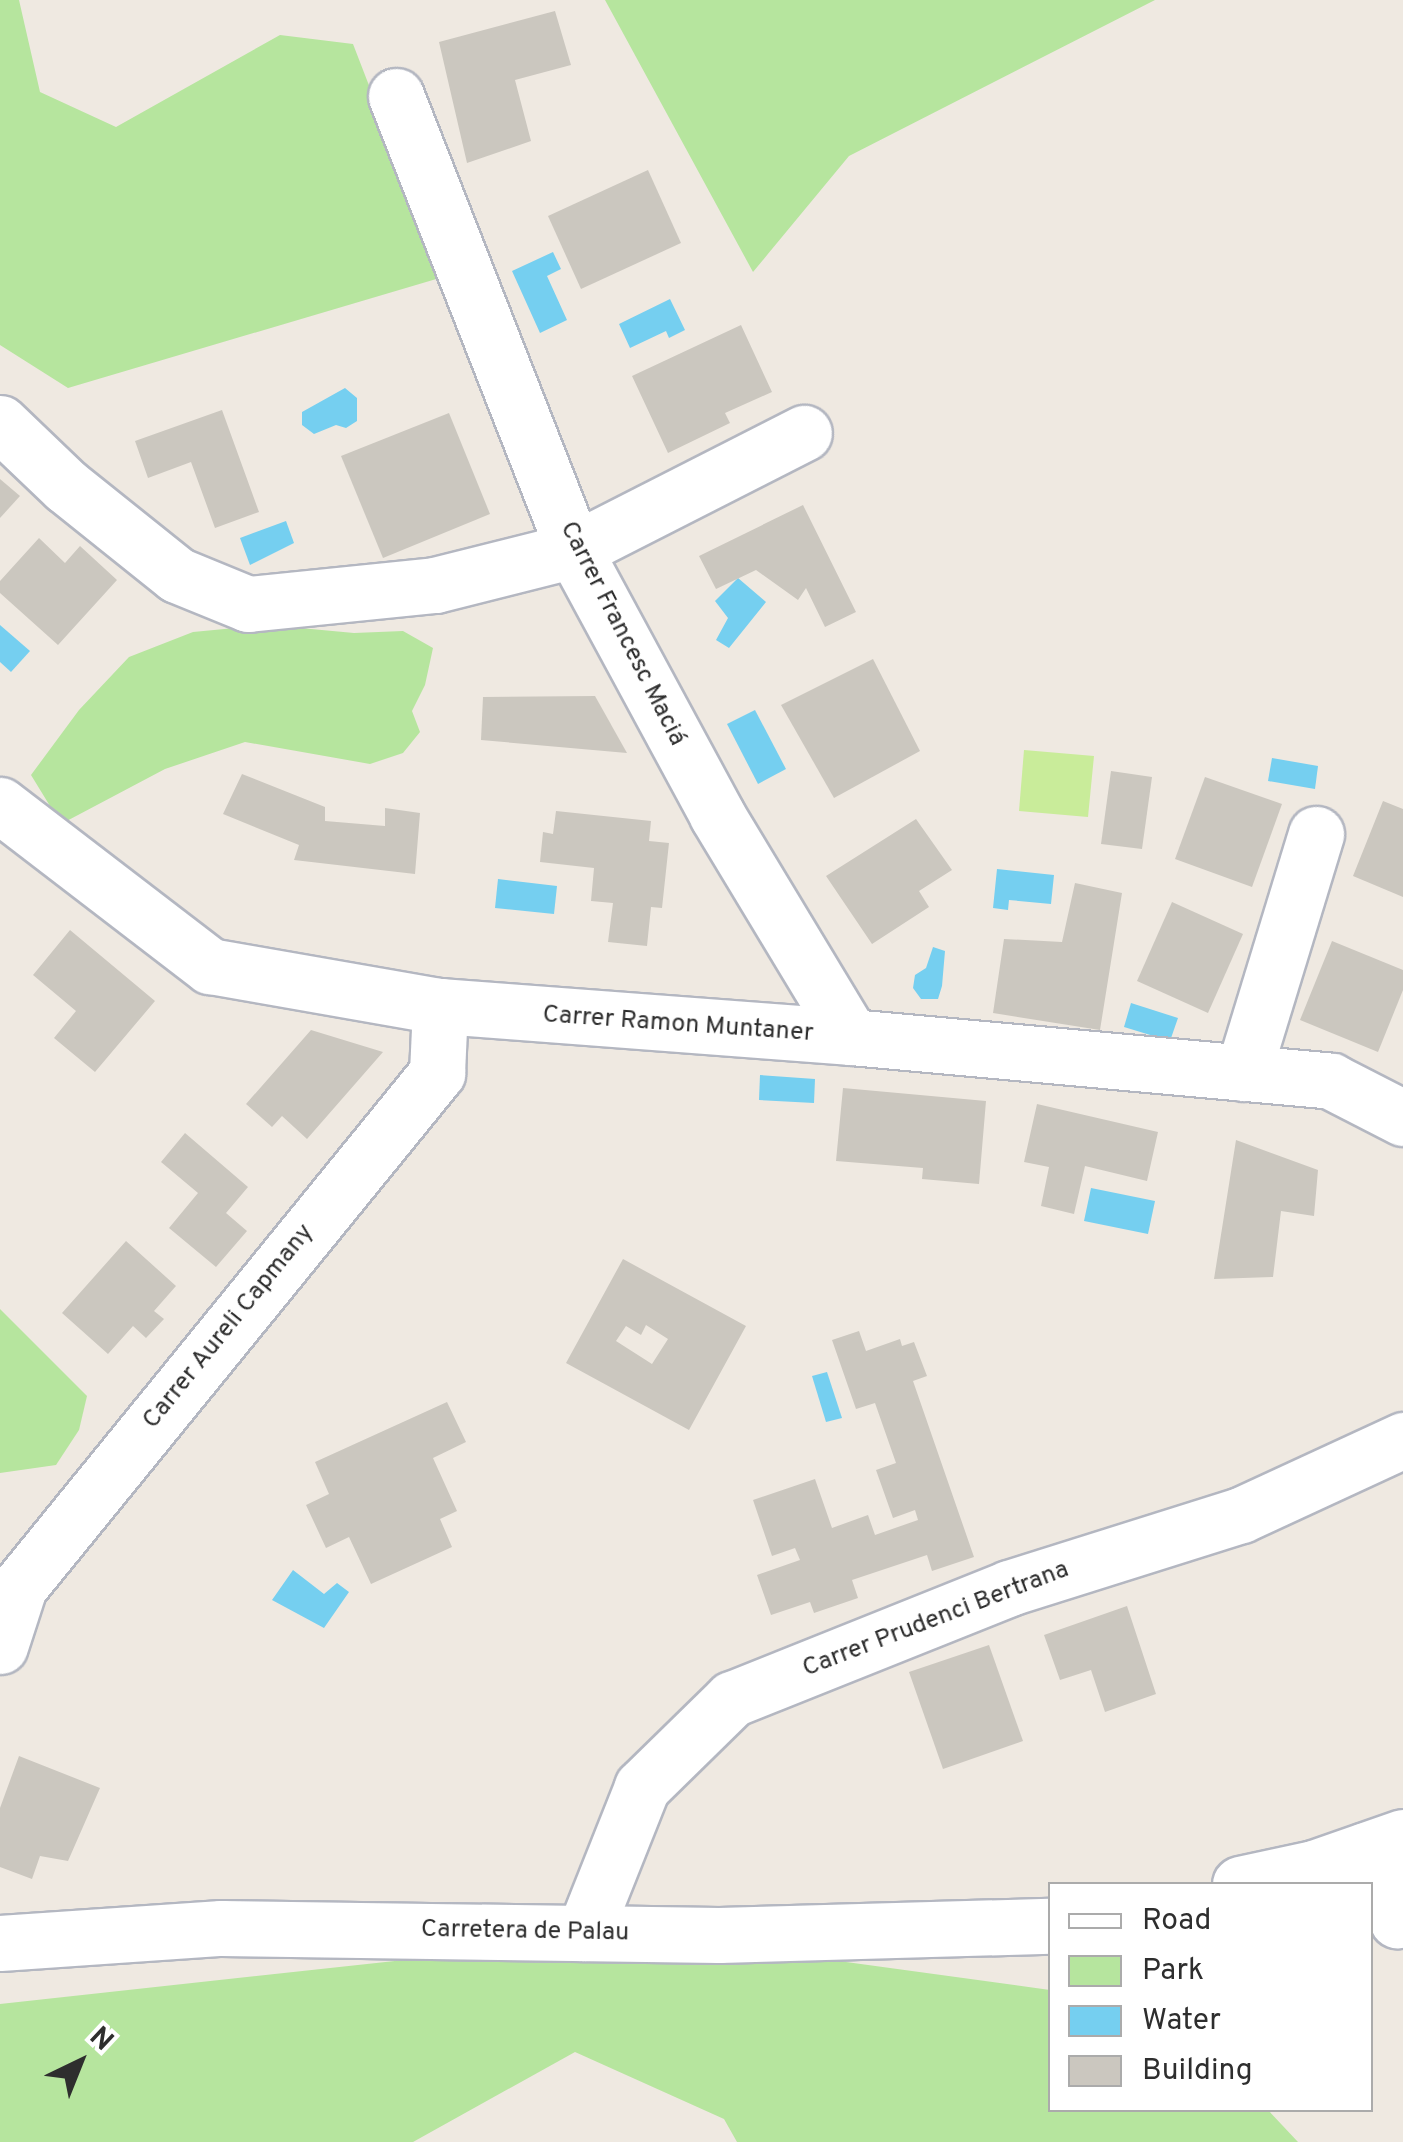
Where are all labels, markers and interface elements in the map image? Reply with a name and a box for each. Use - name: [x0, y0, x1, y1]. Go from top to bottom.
- street label: Carrer Francesc Maciá: [552, 517, 692, 751]
- street label: Carrer Ramon Muntaner: [542, 1001, 814, 1049]
- street label: Carrer Aureli Capmany: [137, 1218, 321, 1436]
- street label: Carrer Prudenci Bertrana: [799, 1555, 1073, 1685]
- legend: [1048, 1882, 1373, 2112]
- text: Road: [1142, 1903, 1211, 1940]
- street label: Carretera de Palau: [421, 1915, 629, 1949]
- text: Park: [1142, 1953, 1204, 1990]
- text: Water: [1142, 2003, 1221, 2040]
- north arrow: [30, 2012, 130, 2112]
- text: N: [81, 2020, 120, 2060]
- text: Building: [1142, 2053, 1253, 2090]

